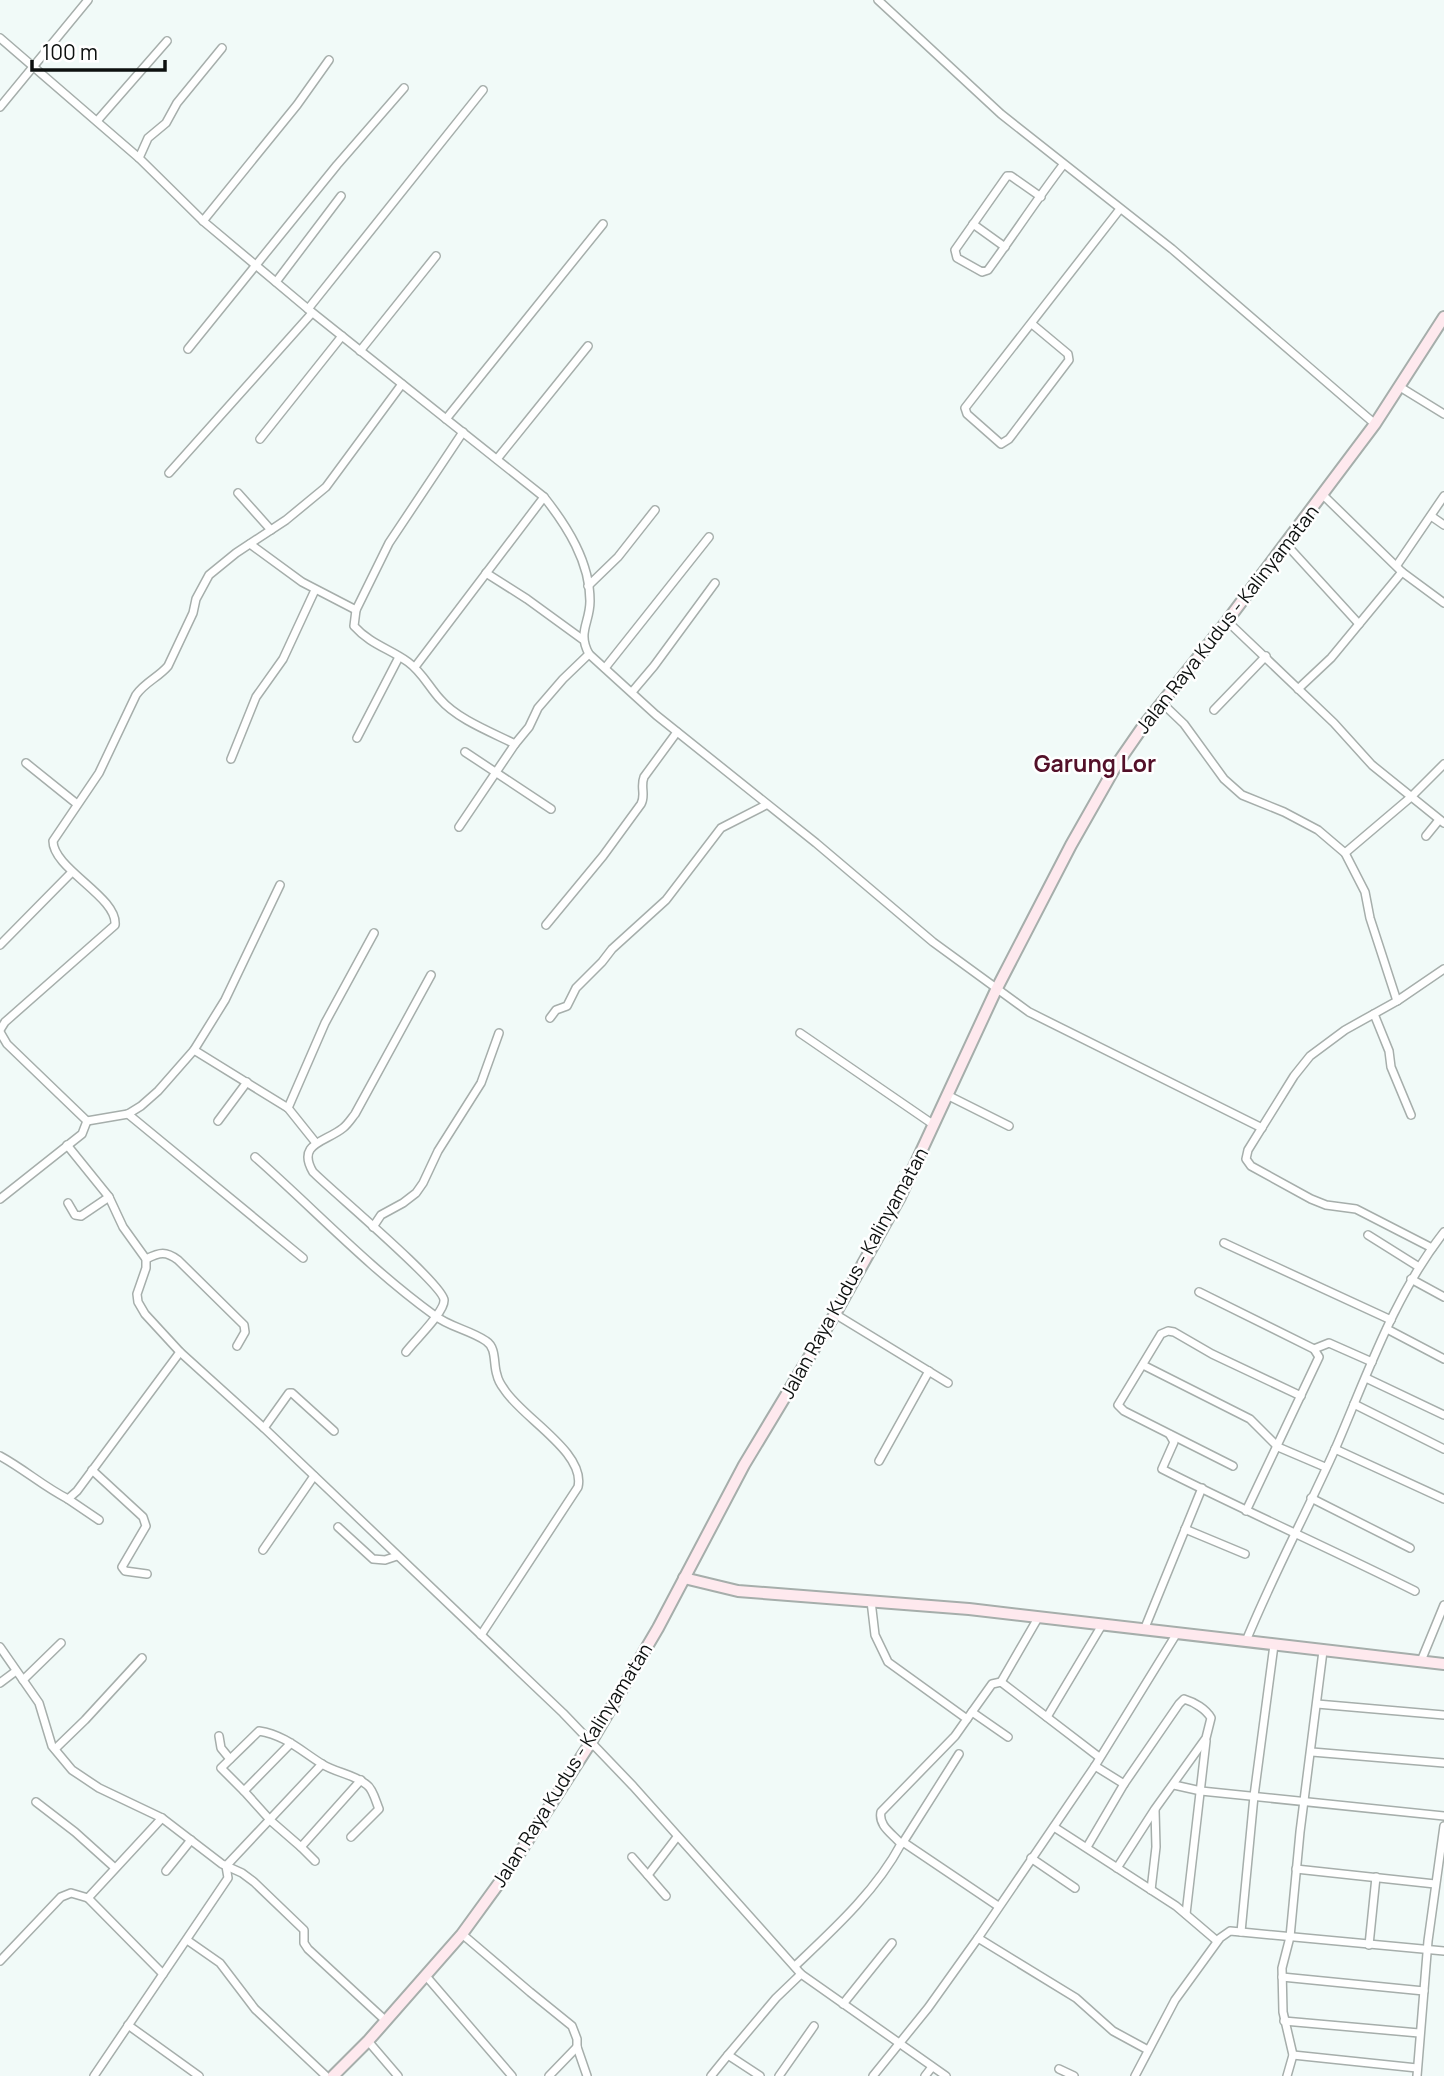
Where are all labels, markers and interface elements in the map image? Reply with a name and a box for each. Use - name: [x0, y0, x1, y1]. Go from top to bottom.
- scale bar: [32, 28, 164, 72]
- text: 100 m: [42, 38, 98, 66]
- street label: Jalan Raya Kudus - Kalinyamatan: [1130, 499, 1324, 739]
- district label: Garung Lor: [1034, 747, 1156, 779]
- street label: Jalan Raya Kudus - Kalinyamatan: [774, 1143, 934, 1403]
- street label: Jalan Raya Kudus - Kalinyamatan: [486, 1638, 658, 1892]

